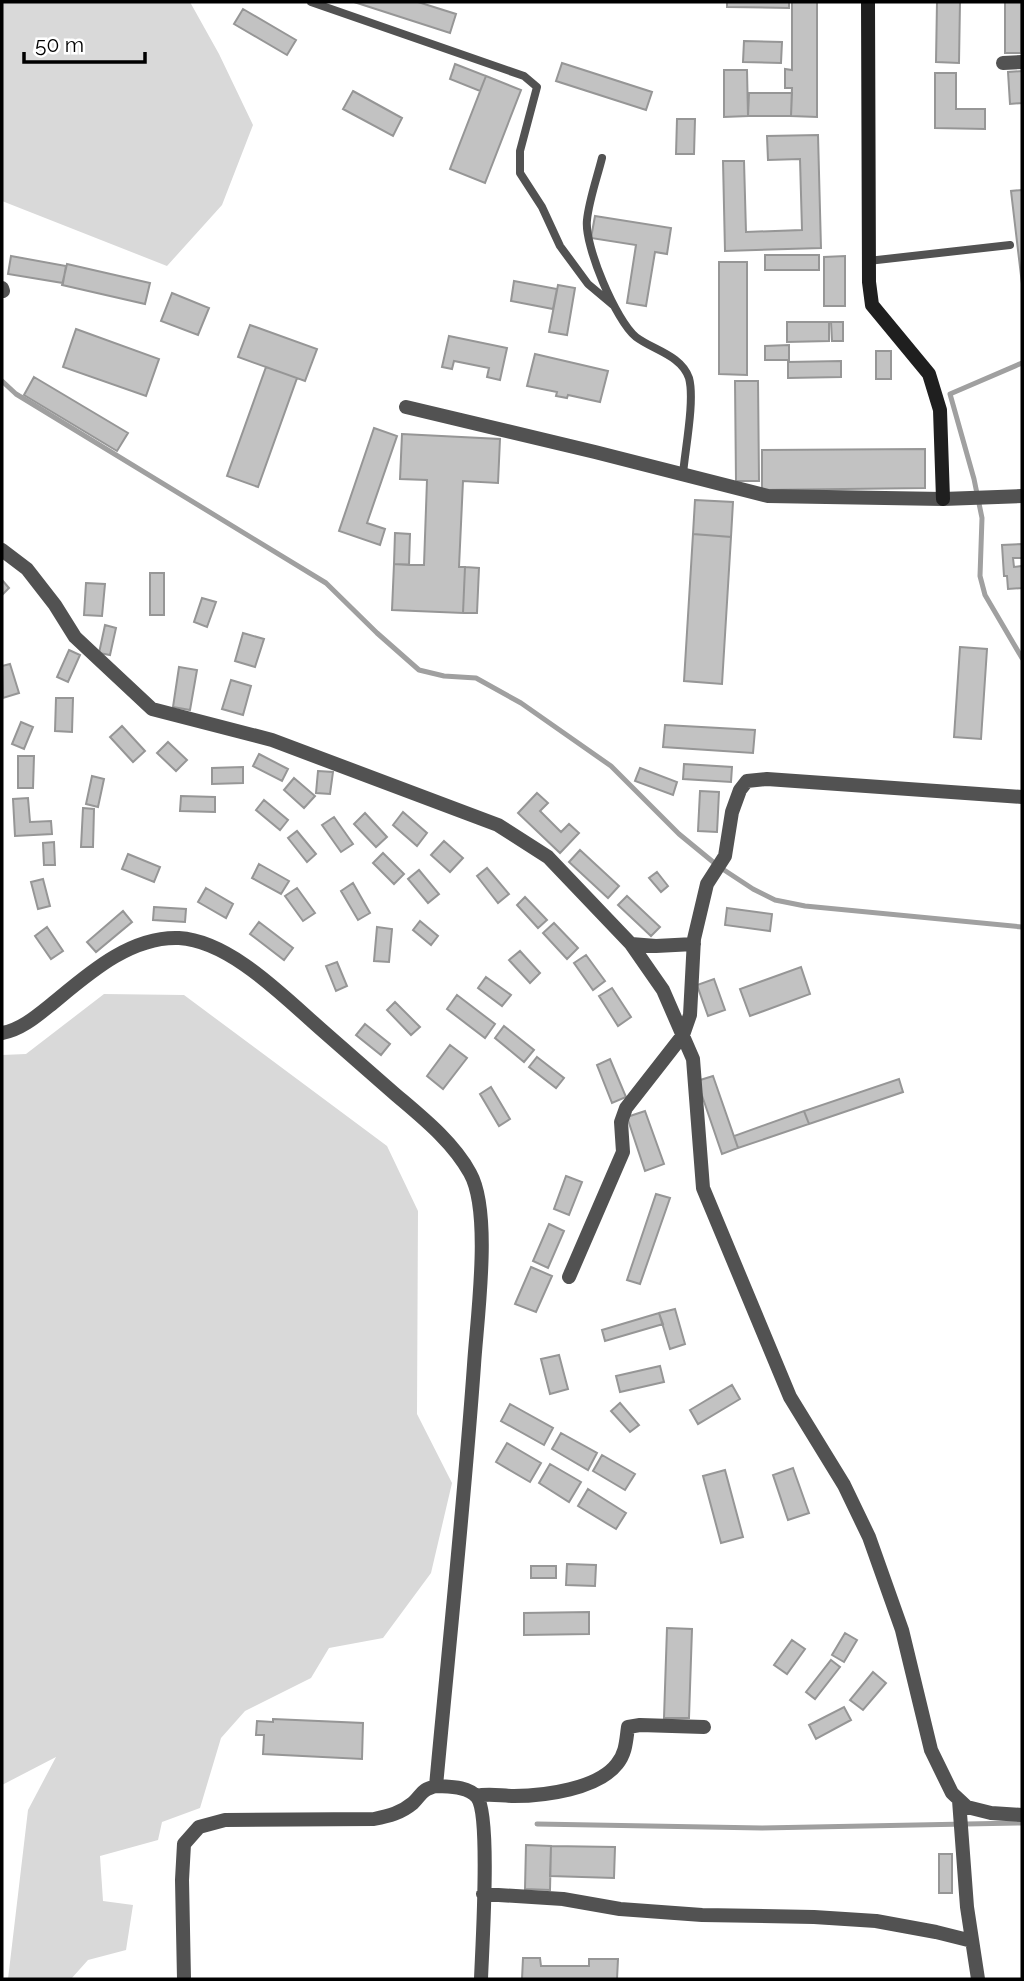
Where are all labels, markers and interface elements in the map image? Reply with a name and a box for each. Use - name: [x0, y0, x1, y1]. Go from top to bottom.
- scale bar: [24, 21, 145, 65]
- text: 50 m: [35, 32, 84, 57]

